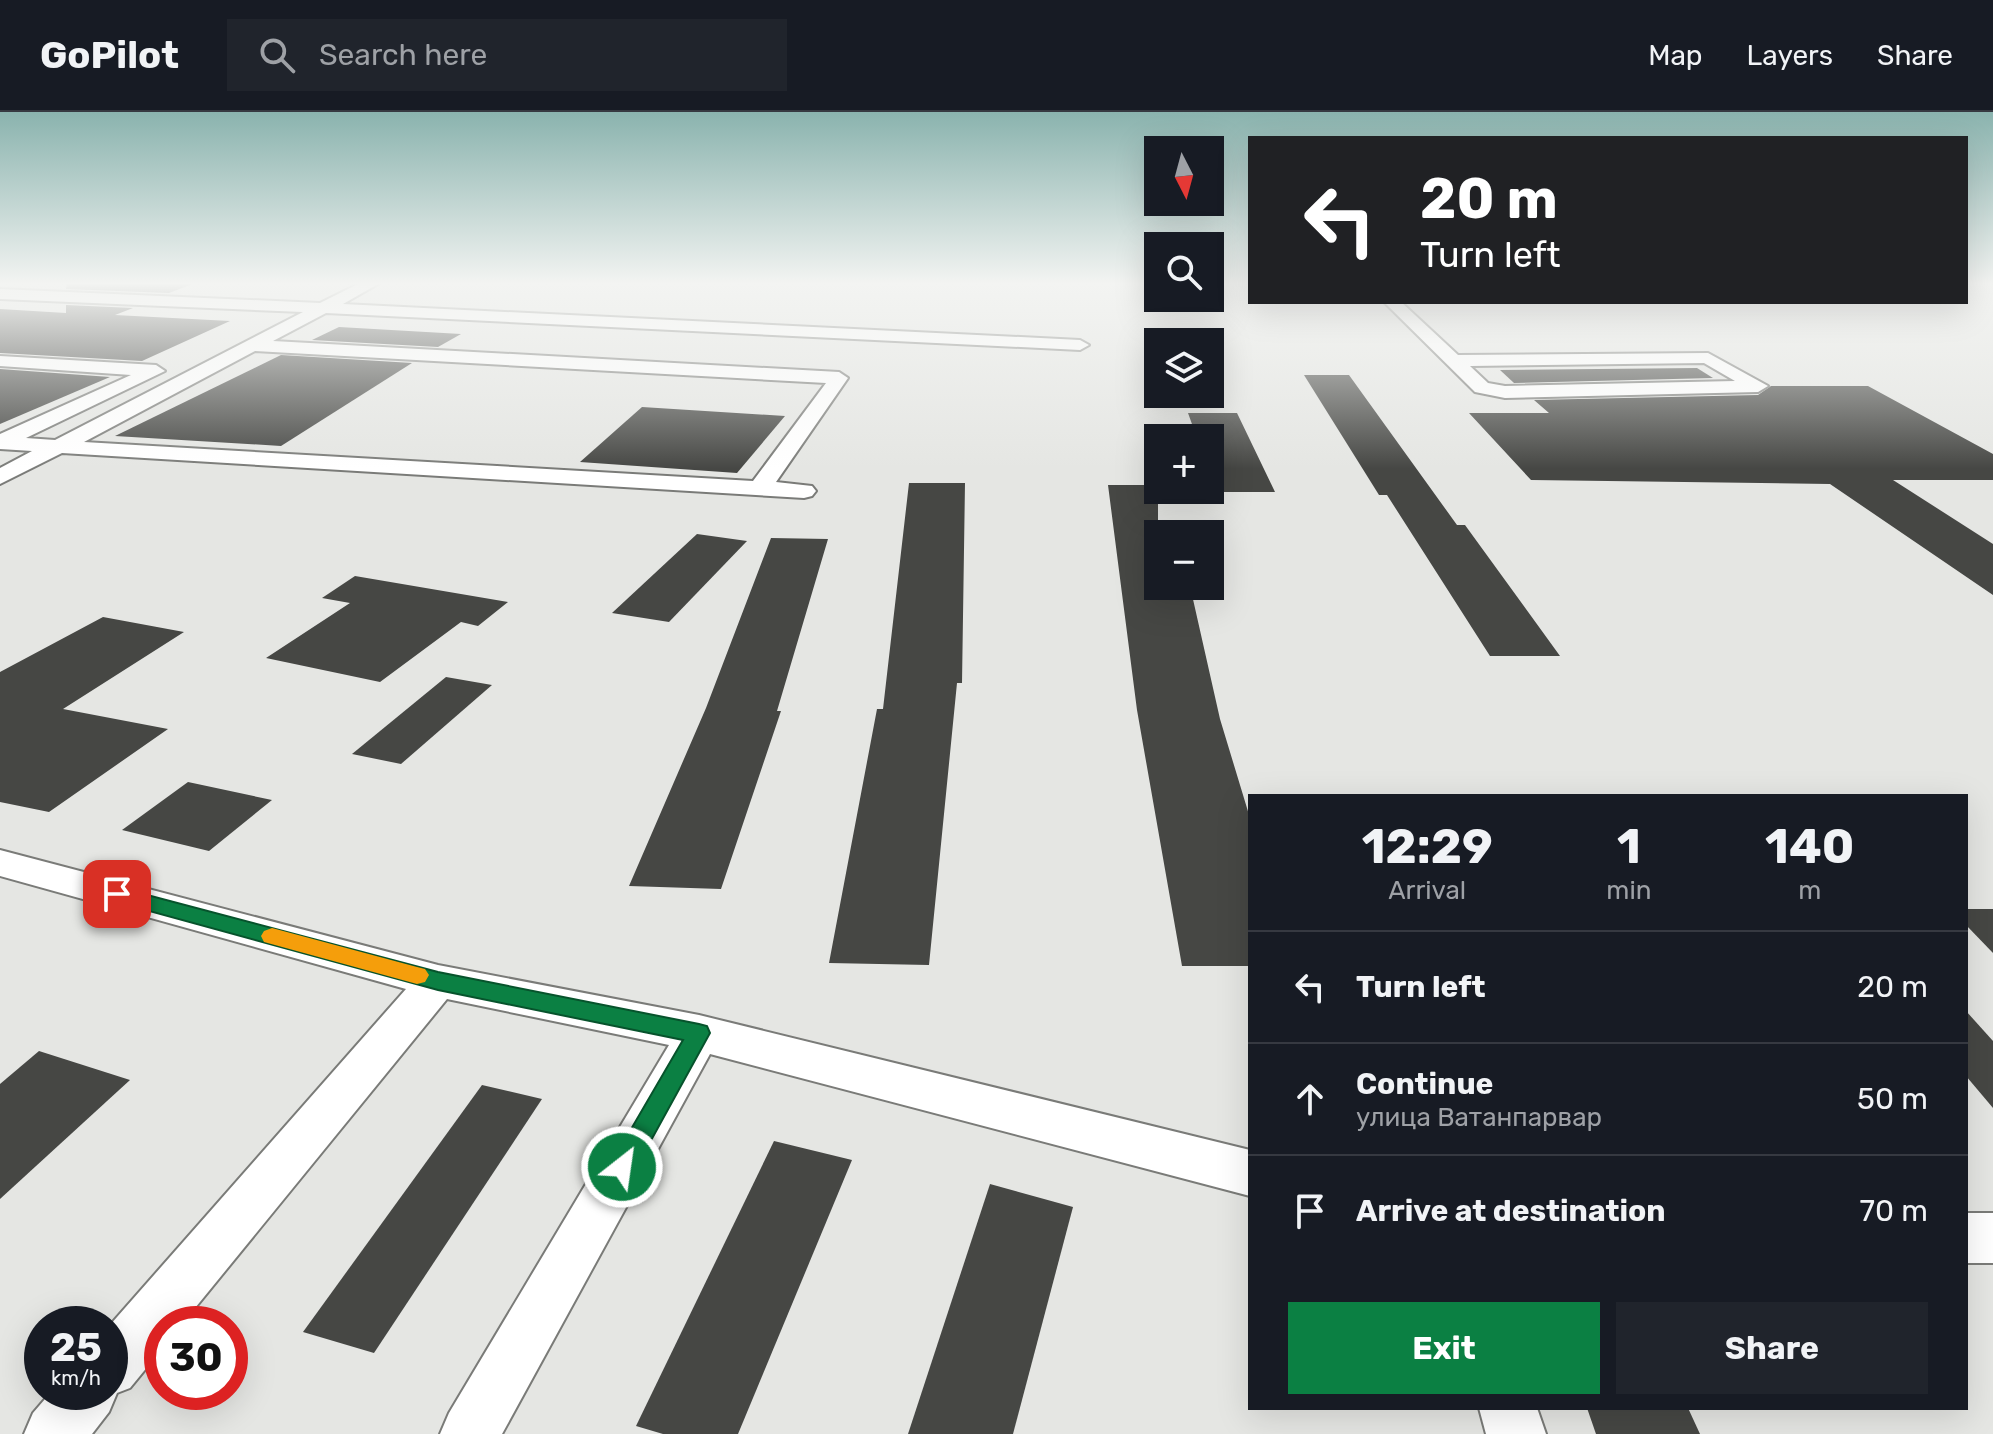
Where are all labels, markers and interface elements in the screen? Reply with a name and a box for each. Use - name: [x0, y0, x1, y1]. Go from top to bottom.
- search box: [227, 19, 787, 91]
- text: GoPilot: [40, 32, 179, 78]
- icon: search: [255, 33, 299, 77]
- text: Search here: [319, 37, 487, 73]
- text: Map: [1648, 39, 1703, 72]
- text: Layers: [1747, 39, 1833, 72]
- text: Share: [1877, 39, 1953, 72]
- north arrow: [1144, 136, 1224, 216]
- map controls: [1144, 136, 1224, 600]
- text: 20 m: [1420, 166, 1558, 232]
- icon: left: [1288, 168, 1392, 272]
- button: search: [1144, 232, 1224, 312]
- text: Turn left: [1420, 233, 1561, 276]
- button: layers: [1144, 328, 1224, 408]
- button: +: [1144, 424, 1224, 504]
- button: −: [1144, 520, 1224, 600]
- text: 12:29: [1362, 818, 1493, 875]
- text: 1: [1617, 818, 1641, 875]
- text: 140: [1765, 818, 1854, 875]
- pin: [83, 860, 151, 928]
- icon: arrive: [95, 872, 139, 916]
- text: Arrival: [1388, 875, 1466, 906]
- text: min: [1606, 875, 1651, 906]
- text: m: [1798, 875, 1821, 906]
- icon: left: [1288, 965, 1332, 1009]
- text: Turn left: [1356, 969, 1486, 1005]
- text: 20 m: [1857, 969, 1928, 1005]
- text: Continue: [1356, 1066, 1493, 1102]
- icon: ahead: [1288, 1077, 1332, 1121]
- text: 50 m: [1857, 1081, 1928, 1117]
- text: улица Ватанпарвар: [1356, 1102, 1602, 1133]
- position arrow: [580, 1125, 664, 1209]
- icon: arrive: [1288, 1189, 1332, 1233]
- text: Arrive at destination: [1356, 1193, 1666, 1229]
- text: 70 m: [1860, 1193, 1928, 1229]
- button: Exit: [1288, 1302, 1600, 1394]
- button: Share: [1616, 1302, 1928, 1394]
- speed limit sign: 30: [144, 1306, 248, 1410]
- text: 25: [50, 1324, 102, 1371]
- text: km/h: [51, 1366, 101, 1390]

